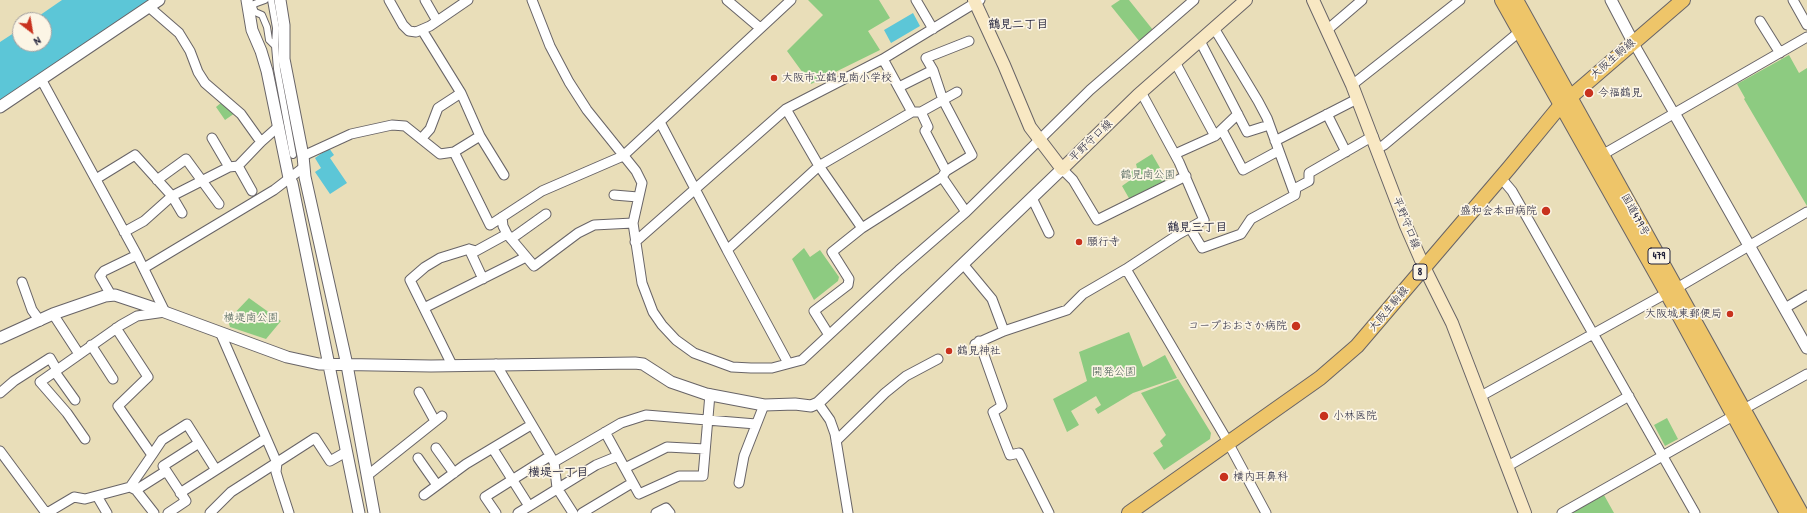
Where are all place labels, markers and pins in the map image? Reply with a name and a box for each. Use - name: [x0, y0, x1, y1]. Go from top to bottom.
- place label: 大阪市立鶴見南小学校: [782, 71, 892, 85]
- marker: 大阪市立鶴見南小学校: [769, 73, 779, 83]
- place label: 今福鶴見: [1598, 86, 1642, 100]
- marker: 今福鶴見: [1583, 87, 1595, 99]
- place label: 盛和会本田病院: [1460, 204, 1537, 218]
- marker: 盛和会本田病院: [1540, 205, 1552, 217]
- place label: 願行寺: [1087, 235, 1120, 249]
- marker: 願行寺: [1074, 237, 1084, 247]
- place label: 大阪城東郵便局: [1645, 307, 1722, 321]
- marker: 大阪城東郵便局: [1725, 309, 1735, 319]
- place label: コープおおさか病院: [1188, 319, 1287, 333]
- marker: コープおおさか病院: [1290, 320, 1302, 332]
- place label: 鶴見神社: [957, 344, 1001, 358]
- marker: 鶴見神社: [944, 346, 954, 356]
- place label: 小林医院: [1333, 409, 1377, 423]
- marker: 小林医院: [1318, 410, 1330, 422]
- place label: 横内耳鼻科: [1233, 470, 1288, 484]
- marker: 横内耳鼻科: [1218, 471, 1230, 483]

